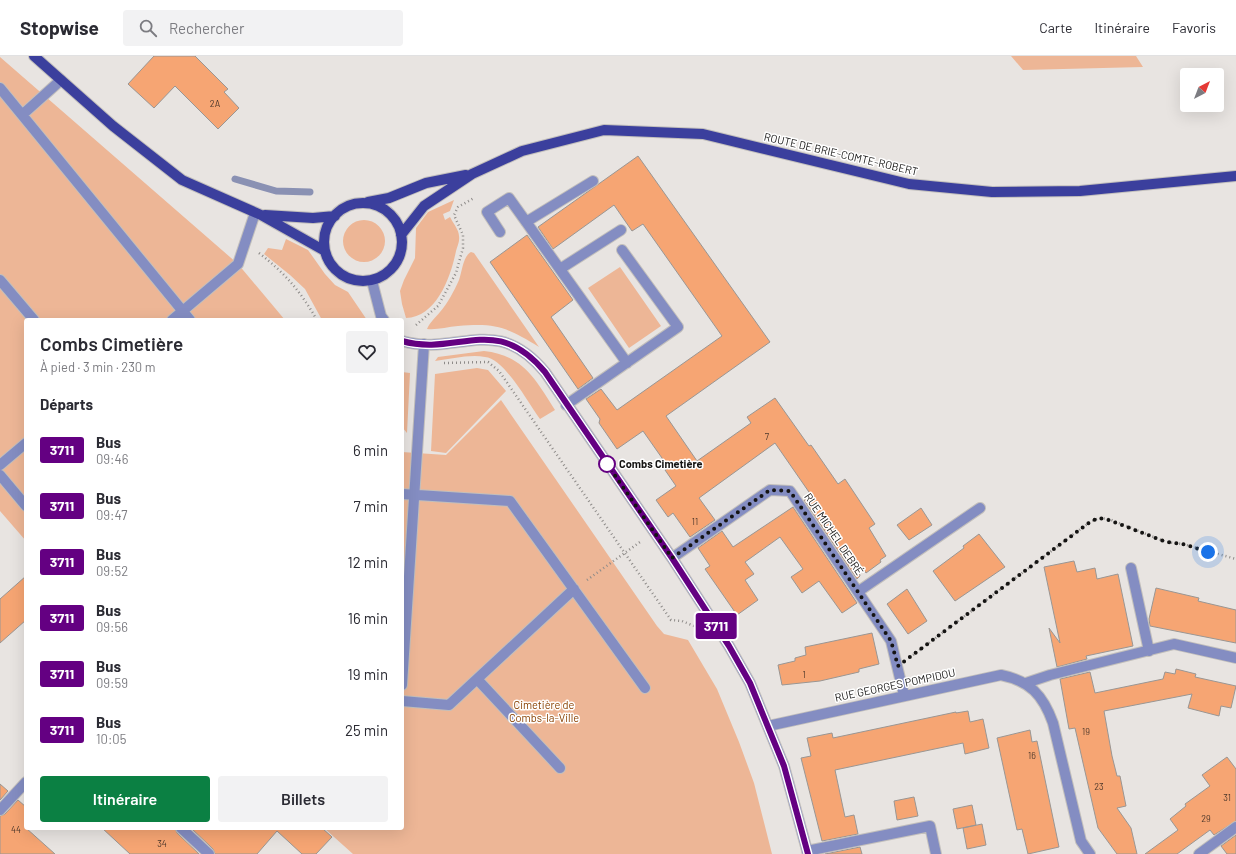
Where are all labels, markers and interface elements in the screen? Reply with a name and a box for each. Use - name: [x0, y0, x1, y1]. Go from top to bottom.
- search box: [123, 10, 403, 46]
- text: Stopwise: [20, 16, 99, 39]
- icon: search: [137, 17, 159, 39]
- text: Rechercher: [169, 19, 245, 37]
- text: Carte: [1039, 19, 1072, 36]
- text: Itinéraire: [1094, 19, 1150, 36]
- text: Favoris: [1172, 19, 1216, 36]
- north arrow: [1180, 68, 1224, 112]
- map controls: [1180, 68, 1224, 112]
- house number: 2A: [210, 98, 221, 109]
- street label: ROUTE DE BRIE-COMTE-ROBERT: [763, 129, 919, 178]
- button: heart: [346, 331, 388, 373]
- text: Combs Cimetière: [40, 332, 183, 355]
- text: À pied · 3 min · 230 m: [40, 359, 156, 375]
- text: Départs: [40, 395, 93, 413]
- house number: 7: [765, 431, 770, 442]
- text: Bus: [96, 433, 121, 451]
- text: 3711: [50, 441, 74, 458]
- text: 6 min: [353, 441, 388, 459]
- text: 09:46: [96, 451, 128, 467]
- marker: Combs Cimetière: [598, 455, 616, 473]
- place label: Combs Cimetière: [619, 457, 703, 470]
- text: Bus: [96, 489, 121, 507]
- street label: RUE MICHEL DEBRÉ: [802, 490, 867, 577]
- text: 3711: [50, 497, 74, 514]
- text: 7 min: [354, 497, 388, 515]
- text: 09:47: [96, 507, 127, 523]
- house number: 11: [692, 516, 698, 527]
- your location: [1198, 542, 1218, 562]
- text: Bus: [96, 545, 121, 563]
- text: 3711: [50, 553, 74, 570]
- text: 12 min: [347, 553, 388, 571]
- text: 09:52: [96, 563, 128, 579]
- text: Bus: [96, 601, 121, 619]
- text: 3711: [50, 609, 74, 626]
- text: 16 min: [348, 609, 388, 627]
- line badge: 3711: [688, 613, 744, 639]
- text: 3711: [704, 617, 728, 634]
- text: 09:56: [96, 619, 128, 635]
- text: Bus: [96, 657, 121, 675]
- text: 3711: [50, 665, 74, 682]
- text: 19 min: [348, 665, 388, 683]
- street label: RUE GEORGES POMPIDOU: [833, 665, 956, 704]
- house number: 1: [802, 669, 806, 680]
- text: 09:59: [96, 675, 128, 691]
- park label: Cimetière de Combs-la-Ville: [509, 698, 579, 724]
- text: Bus: [96, 713, 121, 731]
- text: 3711: [50, 721, 74, 738]
- text: 25 min: [345, 721, 388, 739]
- house number: 19: [1082, 726, 1090, 737]
- text: 10:05: [96, 731, 126, 747]
- house number: 16: [1028, 750, 1036, 761]
- button: Itinéraire: [40, 776, 210, 822]
- button: Billets: [218, 776, 388, 822]
- house number: 23: [1094, 781, 1104, 792]
- house number: 31: [1223, 792, 1231, 803]
- house number: 29: [1201, 813, 1211, 824]
- house number: 44: [11, 824, 21, 835]
- house number: 34: [157, 838, 167, 849]

